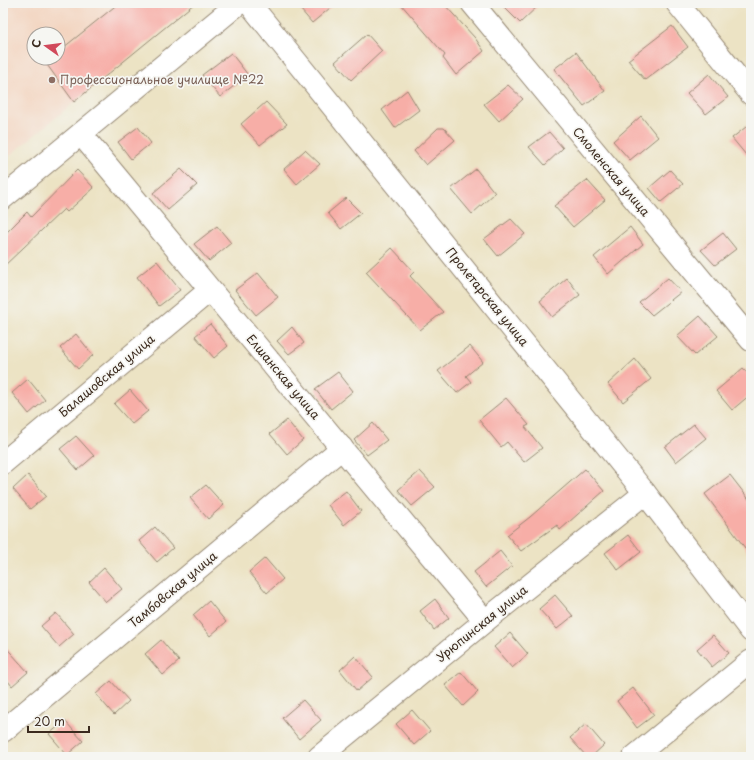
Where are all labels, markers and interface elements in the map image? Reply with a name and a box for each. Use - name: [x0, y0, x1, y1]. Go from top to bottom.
- north arrow: [26, 26, 66, 66]
- text: С: [27, 37, 45, 50]
- place label: Профессиональное училище №22: [60, 70, 264, 88]
- marker: Профессиональное училище №22: [47, 75, 57, 85]
- street label: Смоленская улица: [569, 123, 655, 220]
- street label: Пролетарская улица: [442, 243, 534, 350]
- street label: Балашовская улица: [55, 329, 159, 421]
- street label: Елшанская улица: [243, 330, 325, 423]
- street label: Тамбовская улица: [124, 546, 221, 632]
- street label: Урюпинская улица: [432, 580, 531, 666]
- scale bar: [28, 708, 89, 734]
- text: 20 m: [34, 712, 65, 730]

